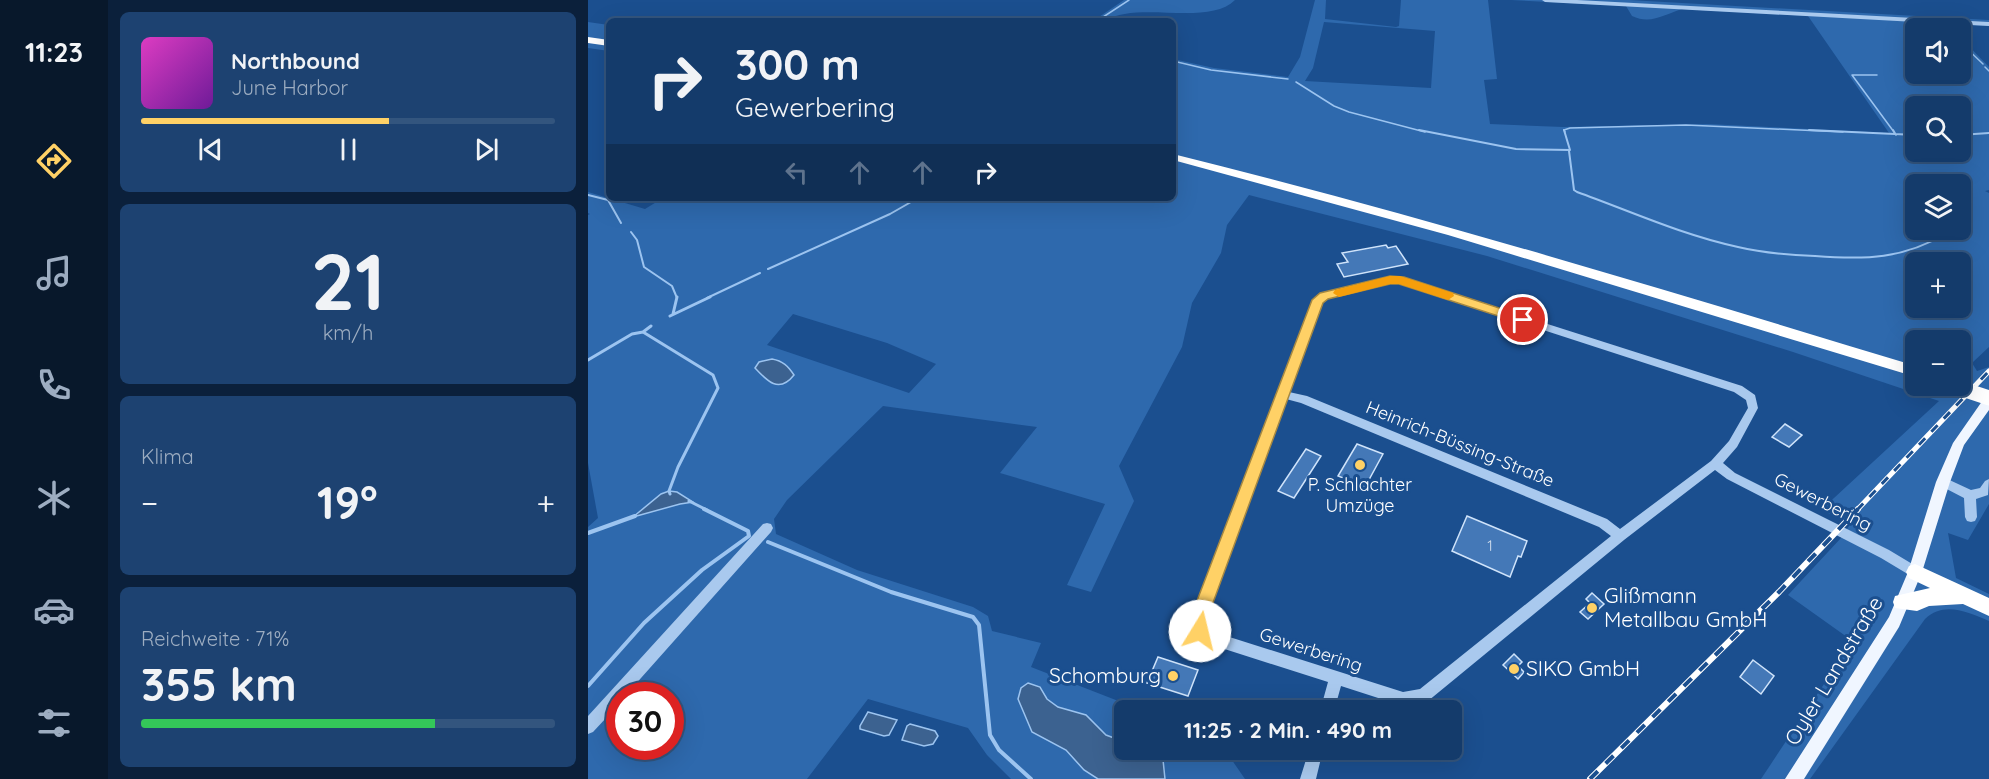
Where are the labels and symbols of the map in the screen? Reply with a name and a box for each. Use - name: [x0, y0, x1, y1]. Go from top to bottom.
- pin: [1497, 294, 1548, 345]
- street label: Heinrich-Büssing-Straße: [1363, 395, 1558, 492]
- marker: P. Schlachter Umzüge: [1353, 458, 1367, 472]
- street label: Gewerbering: [1770, 467, 1876, 536]
- place label: P. Schlachter Umzüge: [1308, 473, 1412, 517]
- house number: 1: [1487, 536, 1493, 555]
- place label: Glißmann Metallbau GmbH: [1604, 582, 1767, 632]
- street label: Oyler Landstraße: [1778, 591, 1888, 750]
- position arrow: [1168, 599, 1232, 663]
- marker: Glißmann Metallbau GmbH: [1585, 601, 1599, 615]
- street label: Gewerbering: [1257, 622, 1366, 677]
- place label: SIKO GmbH: [1526, 655, 1640, 681]
- place label: Schomburg: [1049, 662, 1161, 688]
- marker: SIKO GmbH: [1507, 662, 1521, 676]
- marker: Schomburg: [1166, 669, 1180, 683]
- speed limit sign: 30: [606, 682, 684, 760]

